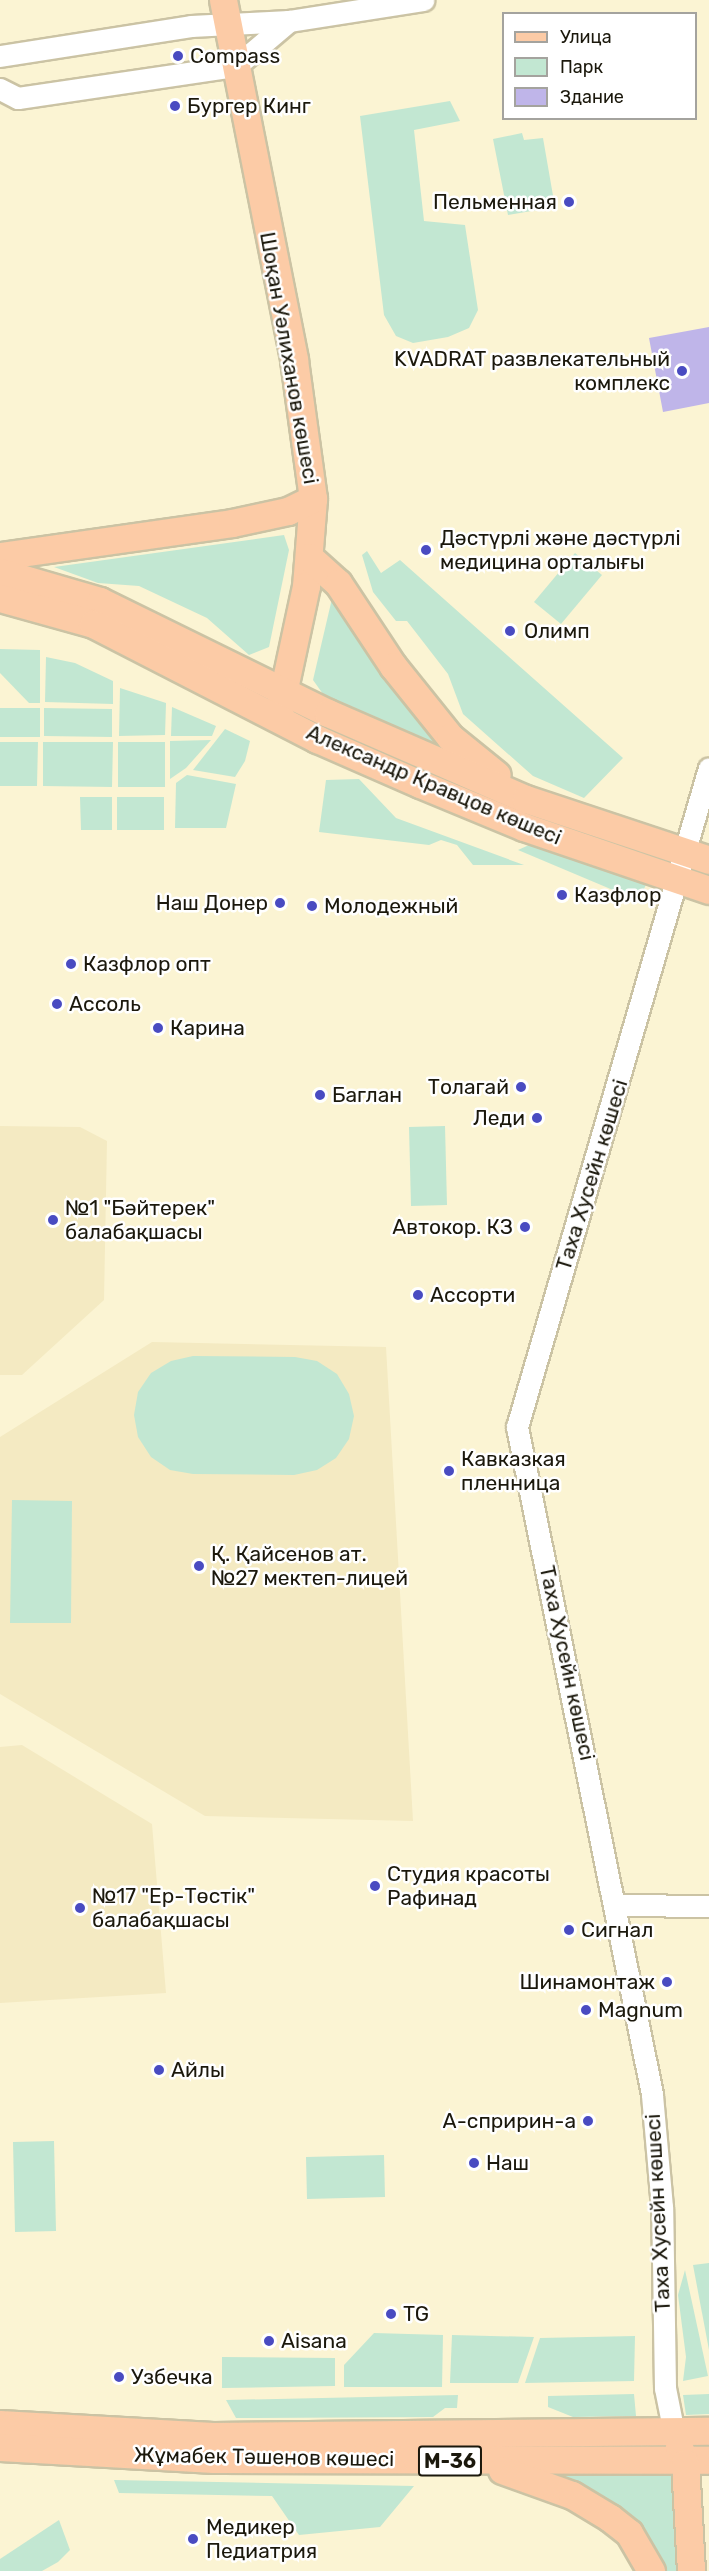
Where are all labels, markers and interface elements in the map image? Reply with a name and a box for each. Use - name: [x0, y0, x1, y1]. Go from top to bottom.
- legend: [502, 12, 697, 120]
- text: Улица: [560, 26, 612, 48]
- place label: Compass: [190, 43, 280, 69]
- marker: Compass: [171, 49, 185, 63]
- text: Парк: [560, 56, 603, 78]
- text: Здание: [560, 86, 624, 108]
- place label: Бургер Кинг: [187, 93, 311, 119]
- marker: Бургер Кинг: [168, 99, 182, 113]
- place label: Пельменная: [433, 189, 557, 215]
- marker: Пельменная: [562, 195, 576, 209]
- street label: Шоқан Уәлиханов көшесі: [254, 230, 324, 486]
- place label: KVADRAT развлекательный комплекс: [394, 346, 670, 396]
- marker: KVADRAT развлекательный комплекс: [675, 364, 689, 378]
- place label: Дәстүрлі және дәстүрлі медицина орталығы: [440, 525, 681, 575]
- marker: Дәстүрлі және дәстүрлі медицина орталығы: [417, 541, 435, 559]
- place label: Олимп: [524, 618, 590, 644]
- marker: Олимп: [501, 622, 519, 640]
- street label: Александр Кравцов көшесі: [303, 720, 565, 850]
- place label: Казфлор: [574, 882, 661, 908]
- marker: Казфлор: [555, 888, 569, 902]
- place label: Наш Донер: [156, 890, 268, 916]
- place label: Молодежный: [324, 893, 458, 919]
- marker: Наш Донер: [273, 896, 287, 910]
- marker: Молодежный: [305, 899, 319, 913]
- place label: Казфлор опт: [83, 951, 211, 977]
- marker: Казфлор опт: [64, 957, 78, 971]
- place label: Ассоль: [69, 991, 141, 1017]
- marker: Ассоль: [50, 997, 64, 1011]
- place label: Карина: [170, 1015, 245, 1041]
- marker: Карина: [151, 1021, 165, 1035]
- place label: Толагай: [428, 1074, 509, 1100]
- street label: Таха Хусейн көшесі: [551, 1076, 633, 1274]
- marker: Толагай: [514, 1080, 528, 1094]
- place label: Баглан: [332, 1082, 402, 1108]
- marker: Баглан: [313, 1088, 327, 1102]
- place label: Леди: [473, 1105, 525, 1131]
- marker: Леди: [530, 1111, 544, 1125]
- place label: №1 "Бәйтерек" балабақшасы: [65, 1195, 215, 1245]
- marker: №1 "Бәйтерек" балабақшасы: [46, 1213, 60, 1227]
- place label: Автокор. КЗ: [392, 1214, 513, 1240]
- marker: Автокор. КЗ: [518, 1220, 532, 1234]
- place label: Ассорти: [430, 1282, 515, 1308]
- marker: Ассорти: [411, 1288, 425, 1302]
- place label: Кавказкая пленница: [461, 1446, 566, 1496]
- marker: Кавказкая пленница: [442, 1464, 456, 1478]
- place label: Қ. Қайсенов ат. №27 мектеп-лицей: [211, 1541, 408, 1591]
- marker: Қ. Қайсенов ат. №27 мектеп-лицей: [192, 1559, 206, 1573]
- street label: Таха Хусейн көшесі: [534, 1563, 600, 1763]
- place label: Студия красоты Рафинад: [387, 1861, 550, 1911]
- marker: Студия красоты Рафинад: [368, 1879, 382, 1893]
- place label: №17 "Ер-Төстік" балабақшасы: [92, 1883, 255, 1933]
- marker: №17 "Ер-Төстік" балабақшасы: [73, 1901, 87, 1915]
- place label: Сигнал: [581, 1917, 653, 1943]
- marker: Сигнал: [562, 1923, 576, 1937]
- place label: Шинамонтаж: [519, 1969, 655, 1995]
- marker: Шинамонтаж: [660, 1975, 674, 1989]
- place label: Magnum: [598, 1997, 683, 2023]
- marker: Magnum: [579, 2003, 593, 2017]
- place label: Айлы: [171, 2057, 225, 2083]
- marker: Айлы: [152, 2063, 166, 2077]
- place label: А-спририн-а: [443, 2108, 576, 2134]
- street label: Таха Хусейн көшесі: [640, 2113, 676, 2313]
- marker: А-спририн-а: [581, 2114, 595, 2128]
- place label: Наш: [486, 2150, 529, 2176]
- marker: Наш: [467, 2156, 481, 2170]
- place label: TG: [403, 2301, 429, 2327]
- marker: TG: [384, 2307, 398, 2321]
- place label: Aisana: [281, 2328, 347, 2354]
- marker: Aisana: [262, 2334, 276, 2348]
- place label: Узбечка: [131, 2364, 212, 2390]
- marker: Узбечка: [112, 2370, 126, 2384]
- street label: Жұмабек Тәшенов көшесі: [134, 2442, 394, 2472]
- road number: M-36: [417, 2444, 483, 2478]
- place label: Медикер Педиатрия: [206, 2514, 317, 2564]
- marker: Медикер Педиатрия: [184, 2530, 202, 2548]

